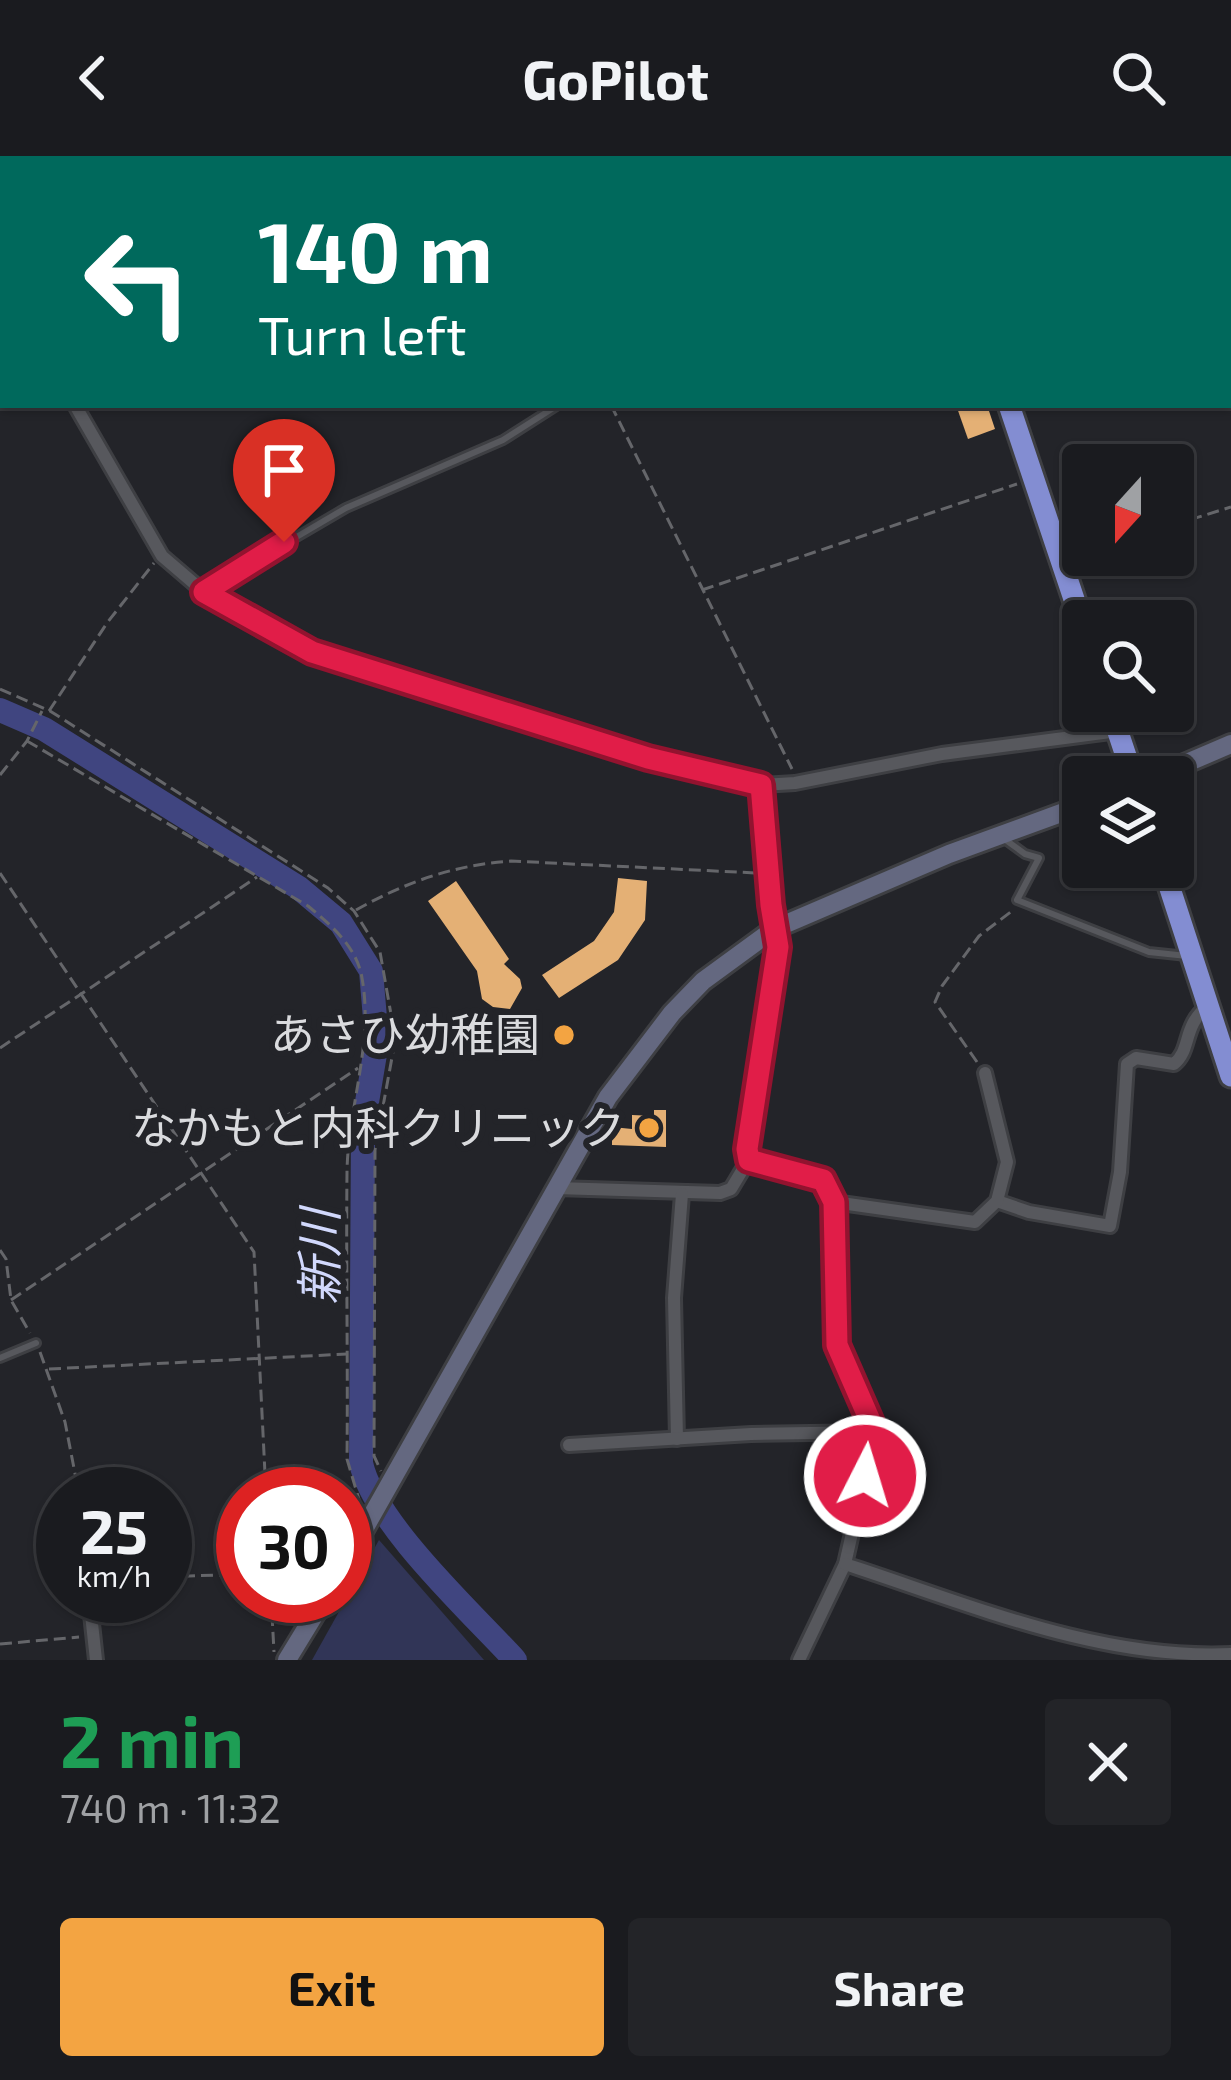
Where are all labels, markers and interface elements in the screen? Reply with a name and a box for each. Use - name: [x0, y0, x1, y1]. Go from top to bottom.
- icon: back: [60, 45, 126, 111]
- icon: search: [1105, 45, 1171, 111]
- text: GoPilot: [522, 46, 709, 111]
- text: 140 m: [258, 199, 493, 300]
- icon: left: [60, 204, 216, 360]
- text: Turn left: [258, 301, 467, 366]
- pin: [233, 419, 335, 542]
- icon: arrive: [251, 437, 317, 503]
- north arrow: [1062, 444, 1194, 576]
- map controls: [1062, 444, 1194, 888]
- button: search: [1062, 600, 1194, 732]
- button: layers: [1062, 756, 1194, 888]
- place label: あさひ幼稚園: [270, 1006, 540, 1060]
- marker: あさひ幼稚園: [551, 1022, 577, 1048]
- place label: なかもと内科クリニック: [131, 1099, 625, 1153]
- marker: なかもと内科クリニック: [636, 1115, 662, 1141]
- water label: 新川: [289, 1204, 347, 1305]
- position arrow: [802, 1413, 928, 1539]
- speed limit sign: 30: [216, 1467, 372, 1623]
- text: 25: [80, 1494, 148, 1566]
- text: km/h: [77, 1557, 151, 1593]
- text: 2 min: [60, 1696, 244, 1782]
- button: close: [1045, 1699, 1171, 1825]
- text: 740 m · 11:32: [60, 1784, 281, 1831]
- button: Exit: [60, 1918, 604, 2056]
- button: Share: [628, 1918, 1171, 2056]

